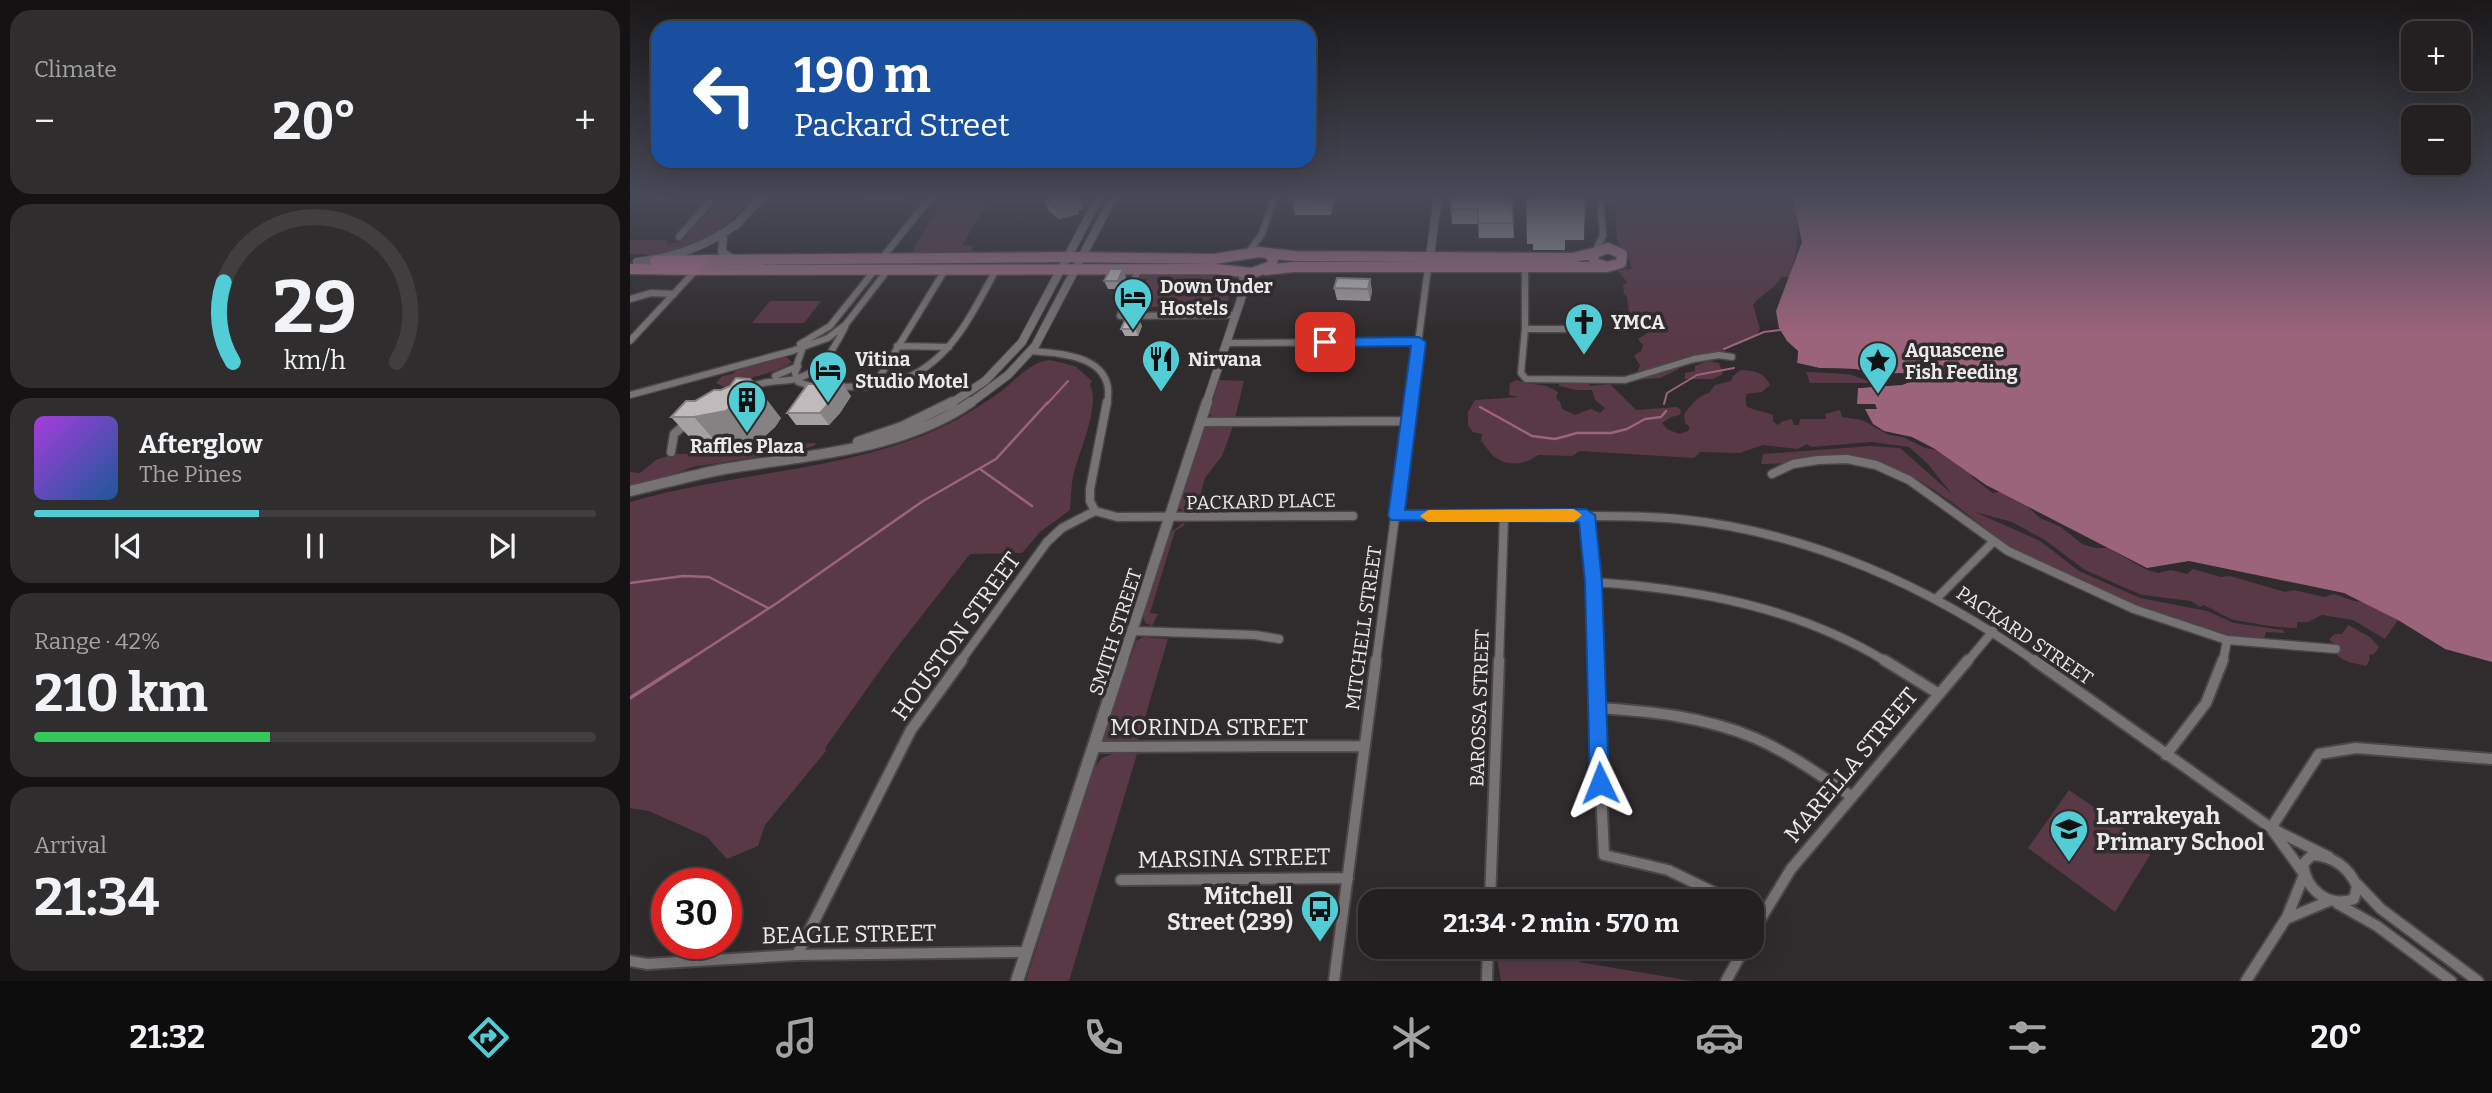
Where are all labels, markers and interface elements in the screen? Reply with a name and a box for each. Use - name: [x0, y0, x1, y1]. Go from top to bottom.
- map controls: [2401, 21, 2471, 175]
- button: +: [2401, 21, 2471, 91]
- text: 190 m: [794, 46, 931, 105]
- icon: left: [679, 49, 770, 140]
- text: Climate: [34, 55, 117, 83]
- text: 20°: [272, 90, 357, 153]
- text: −: [34, 98, 55, 144]
- text: +: [574, 98, 596, 144]
- button: −: [2401, 105, 2471, 175]
- text: Packard Street: [794, 106, 1009, 144]
- text: 29: [273, 265, 357, 352]
- place label: Down Under Hostels: [1160, 275, 1273, 320]
- hotel icon: Down Under Hostels: [1112, 276, 1154, 331]
- church icon: YMCA: [1563, 301, 1605, 356]
- place label: YMCA: [1611, 311, 1665, 334]
- pin: [1295, 312, 1355, 372]
- icon: arrive: [1306, 323, 1344, 361]
- restaurant icon: Nirvana: [1140, 338, 1182, 393]
- place label: Aquascene Fish Feeding: [1905, 339, 2018, 384]
- place icon: Aquascene Fish Feeding: [1857, 340, 1899, 395]
- text: km/h: [284, 346, 346, 376]
- place label: Vitina Studio Motel: [855, 348, 969, 393]
- place label: Nirvana: [1188, 348, 1262, 371]
- hotel icon: Vitina Studio Motel: [807, 349, 849, 404]
- building icon: Raffles Plaza: [726, 379, 768, 434]
- text: Afterglow: [139, 429, 262, 460]
- place label: Raffles Plaza: [690, 435, 804, 458]
- text: The Pines: [139, 460, 242, 488]
- street label: PACKARD PLACE: [1186, 489, 1336, 514]
- icon: previous: [109, 527, 147, 565]
- icon: pause: [296, 527, 334, 565]
- icon: next: [483, 527, 521, 565]
- street label: MITCHELL STREET: [1341, 544, 1386, 712]
- street label: HOUSTON STREET: [886, 547, 1026, 725]
- street label: SMITH STREET: [1084, 566, 1147, 698]
- street label: PACKARD STREET: [1952, 581, 2097, 690]
- text: Range · 42%: [34, 627, 160, 655]
- street label: BAROSSA STREET: [1465, 629, 1494, 787]
- text: 210 km: [34, 662, 208, 725]
- street label: MARELLA STREET: [1778, 682, 1924, 848]
- street label: MORINDA STREET: [1110, 713, 1308, 741]
- position arrow: [1563, 746, 1637, 820]
- place label: Larrakeyah Primary School: [2096, 802, 2264, 856]
- school or university icon: Larrakeyah Primary School: [2048, 808, 2090, 863]
- text: Arrival: [34, 831, 107, 859]
- street label: MARSINA STREET: [1137, 842, 1331, 874]
- text: 21:34: [34, 866, 159, 929]
- speed limit sign: 30: [651, 868, 742, 959]
- place label: Mitchell Street (239): [1167, 882, 1293, 936]
- bus stop icon: Mitchell Street (239): [1299, 888, 1341, 943]
- text: 21:34 · 2 min · 570 m: [1443, 908, 1679, 939]
- street label: BEAGLE STREET: [761, 918, 937, 950]
- icon: directions: [464, 1013, 513, 1062]
- icon: music: [772, 1013, 821, 1062]
- icon: phone: [1079, 1013, 1128, 1062]
- icon: climate: [1387, 1013, 1436, 1062]
- icon: car: [1695, 1013, 1744, 1062]
- icon: filters: [2003, 1013, 2052, 1062]
- text: 21:32: [129, 1018, 205, 1056]
- text: 20°: [2310, 1018, 2363, 1056]

